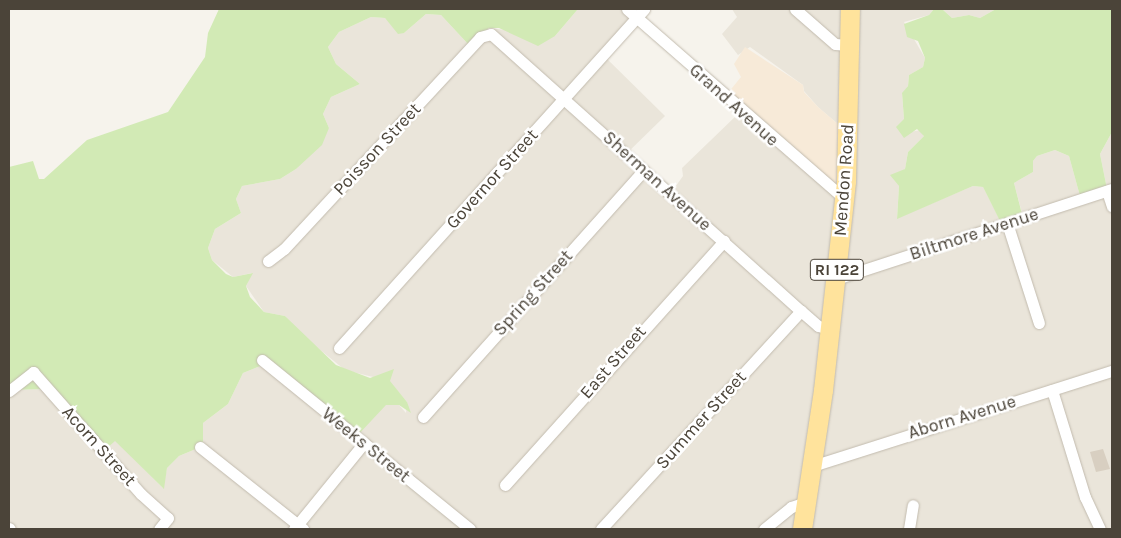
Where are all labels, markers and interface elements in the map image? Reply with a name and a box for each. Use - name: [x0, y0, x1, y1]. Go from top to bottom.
- street label: Grand Avenue: [685, 59, 783, 151]
- street label: Poisson Street: [329, 98, 425, 200]
- street label: Mendon Road: [829, 123, 859, 237]
- street label: Governor Street: [441, 125, 543, 233]
- street label: Sherman Avenue: [598, 127, 716, 235]
- street label: Biltmore Avenue: [907, 203, 1041, 265]
- street label: Spring Street: [489, 246, 577, 340]
- road number: RI 122: [810, 256, 864, 284]
- street label: East Street: [575, 321, 651, 403]
- street label: Summer Street: [651, 366, 751, 474]
- street label: Aborn Avenue: [905, 390, 1019, 444]
- street label: Acorn Street: [57, 401, 141, 491]
- street label: Weeks Street: [318, 403, 414, 487]

